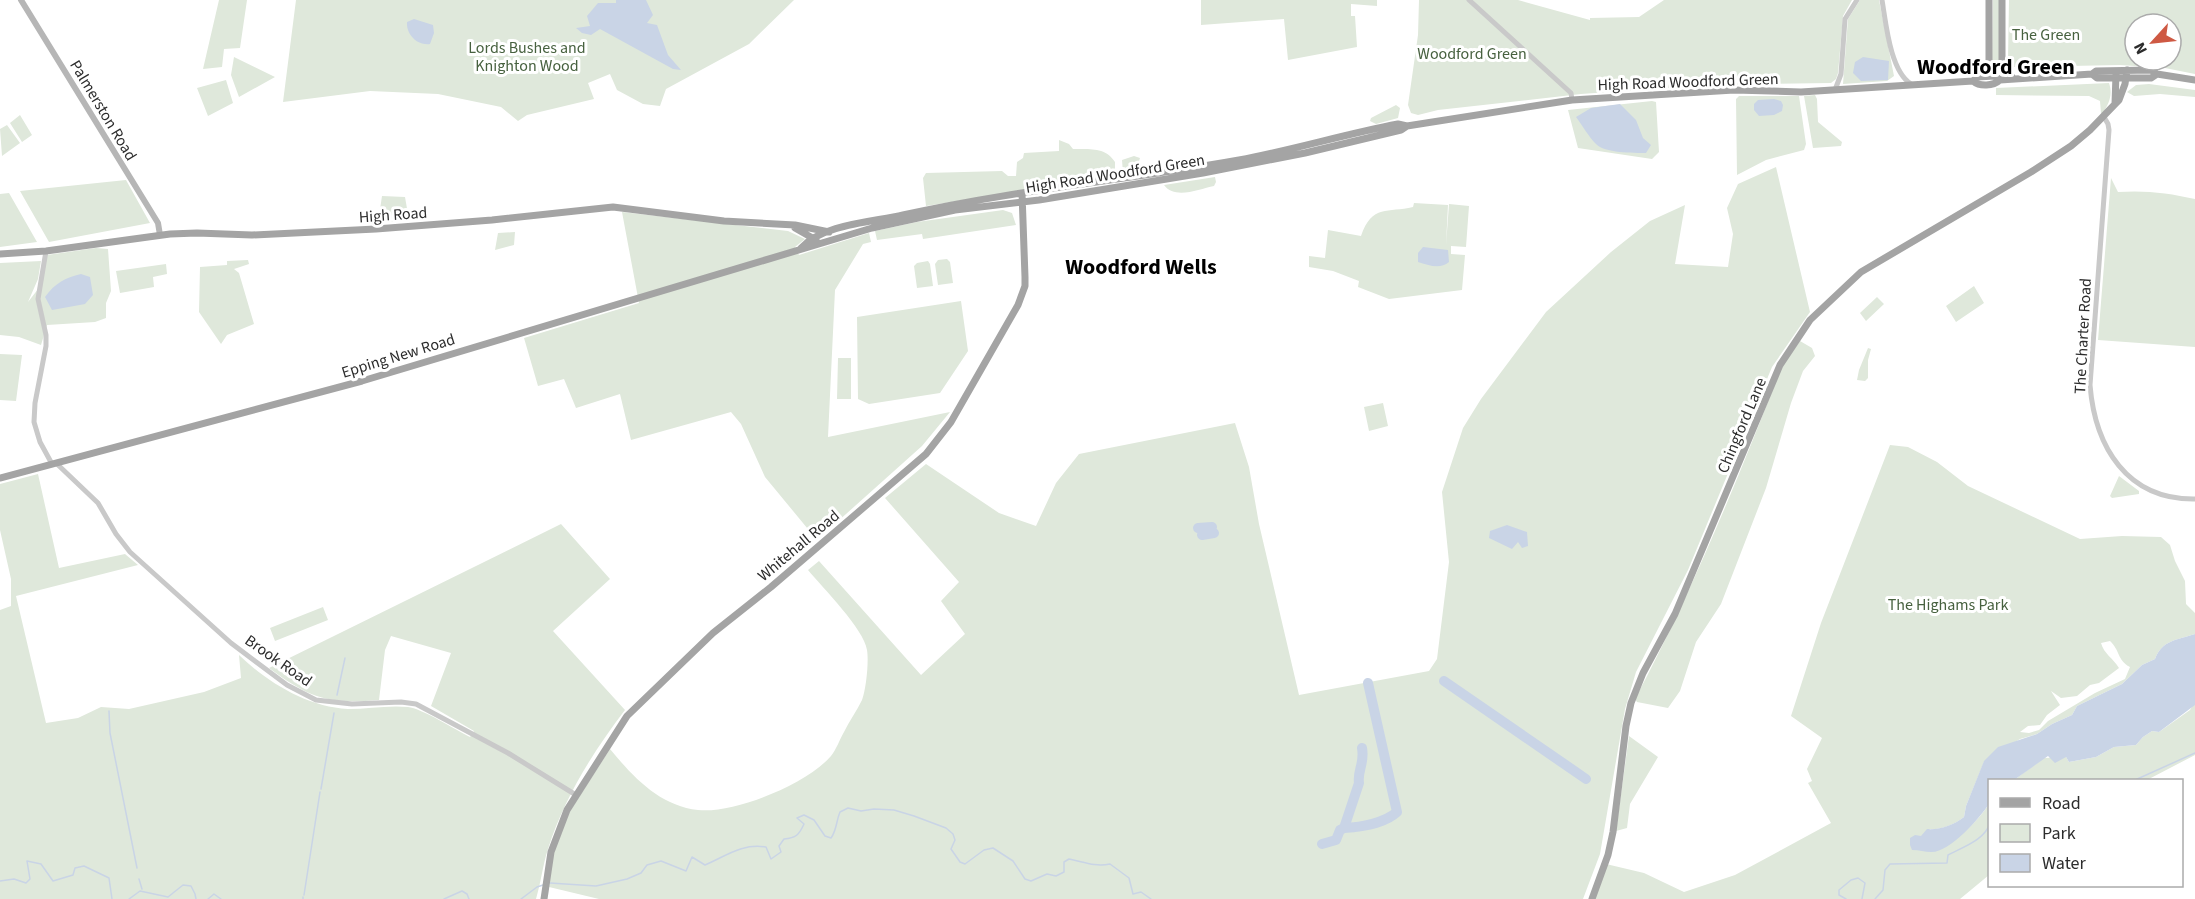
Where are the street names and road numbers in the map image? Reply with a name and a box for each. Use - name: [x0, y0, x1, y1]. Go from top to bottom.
- street label: Palmerston Road: [64, 56, 142, 165]
- street label: High Road Woodford Green: [1597, 68, 1779, 96]
- street label: High Road Woodford Green: [1024, 149, 1206, 199]
- street label: High Road: [358, 202, 428, 228]
- street label: The Charter Road: [2069, 278, 2097, 395]
- street label: Epping New Road: [339, 328, 458, 384]
- street label: Chingford Lane: [1712, 374, 1772, 477]
- street label: Whitehall Road: [753, 505, 844, 587]
- street label: Brook Road: [240, 630, 317, 692]

